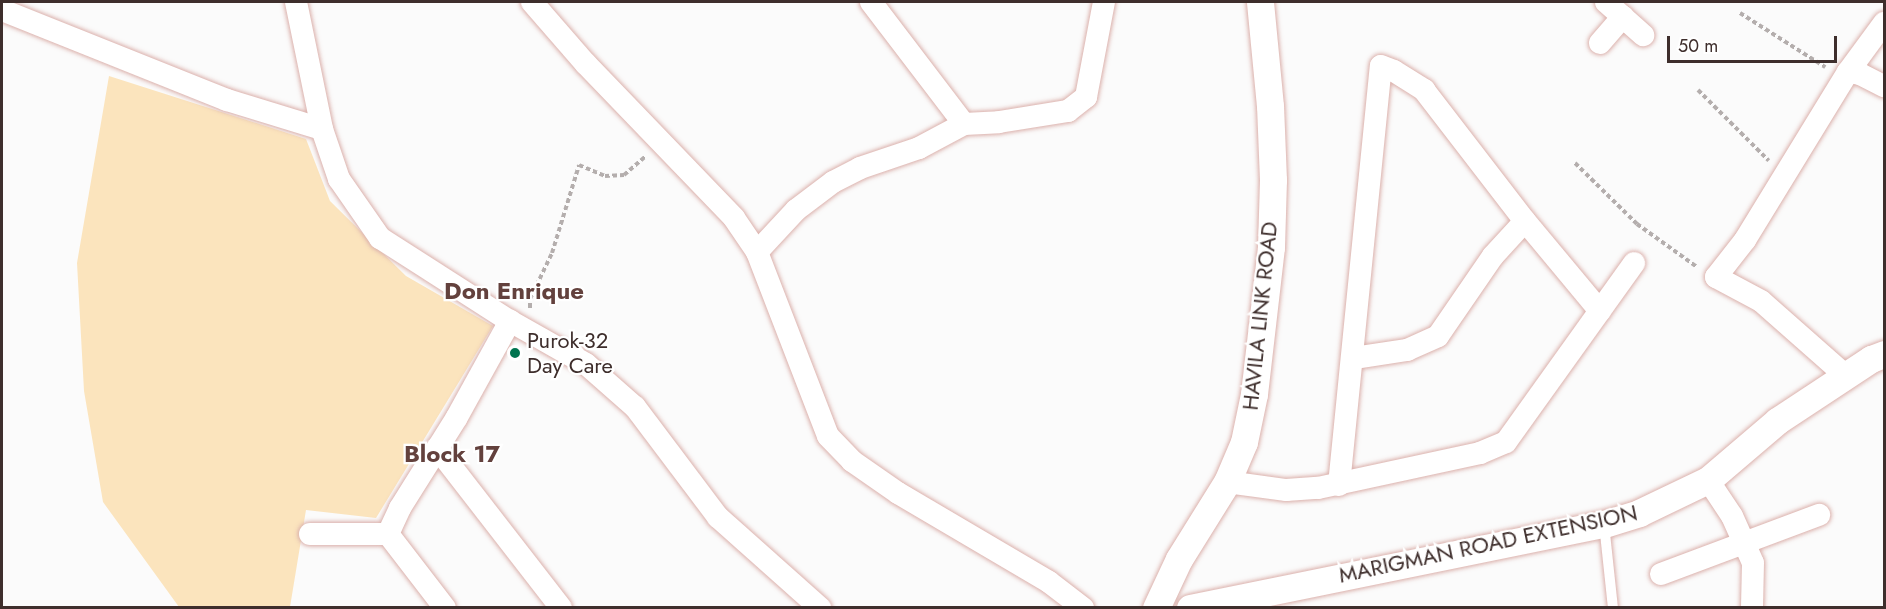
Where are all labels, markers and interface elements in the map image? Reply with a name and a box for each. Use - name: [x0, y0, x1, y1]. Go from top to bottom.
- scale bar: [1670, 24, 1840, 62]
- text: 50 m: [1678, 33, 1718, 59]
- street label: HAVILA LINK ROAD: [1237, 220, 1283, 412]
- district label: Don Enrique: [444, 277, 584, 305]
- place label: Purok-32 Day Care: [527, 327, 613, 378]
- marker: Purok-32 Day Care: [508, 346, 522, 360]
- district label: Block 17: [404, 440, 500, 468]
- street label: MARIGMAN ROAD EXTENSION: [1336, 499, 1640, 589]

